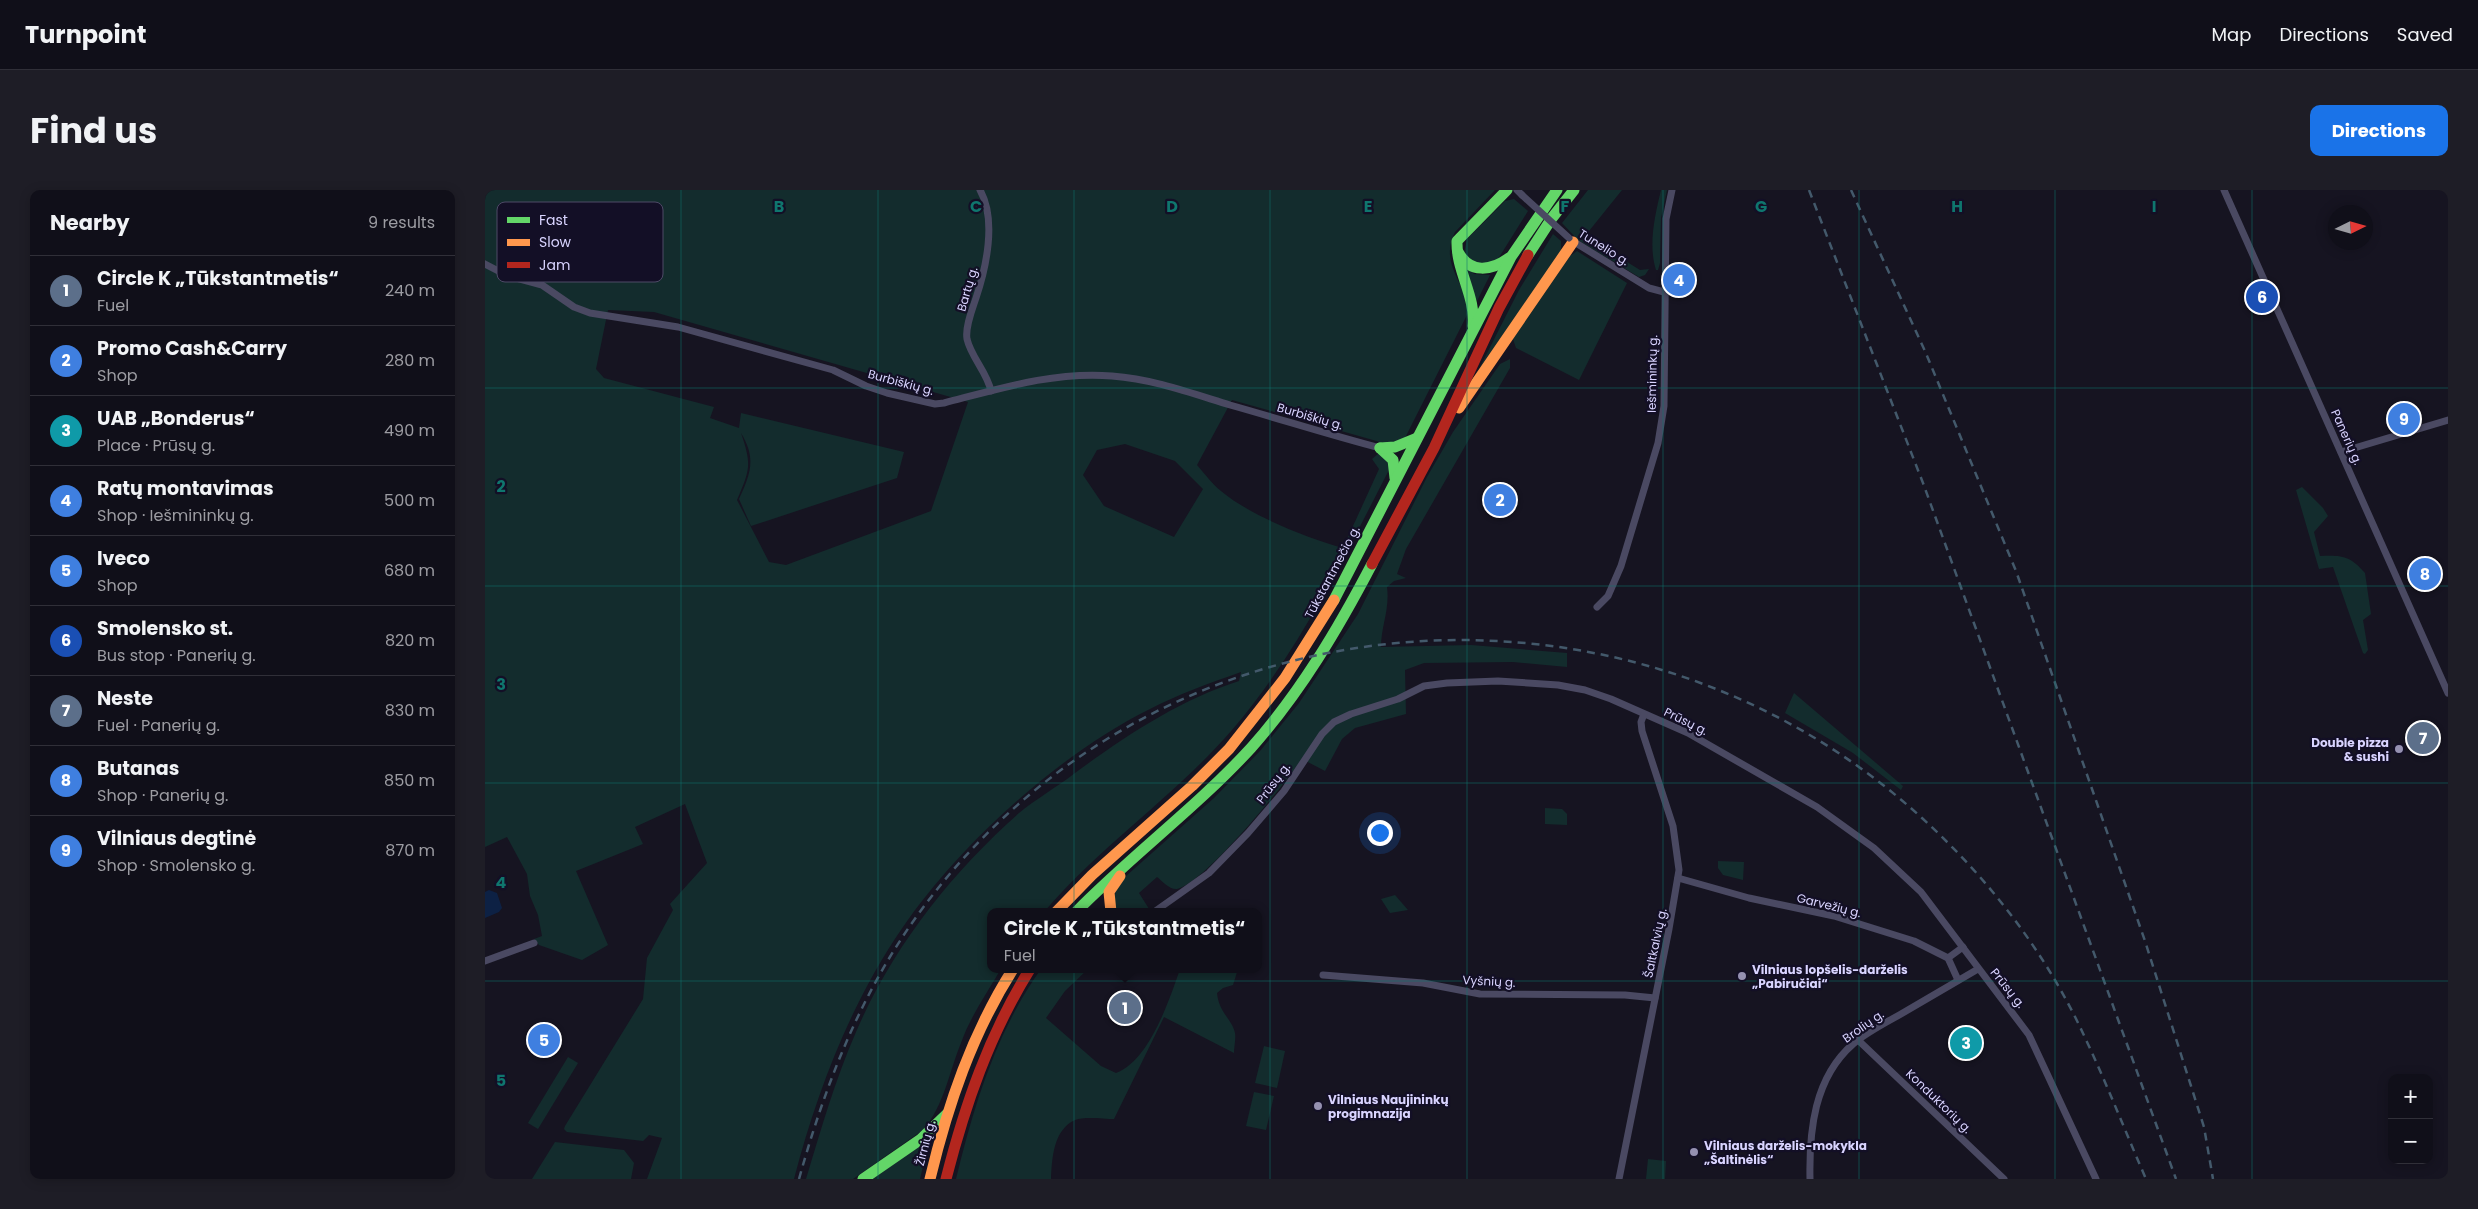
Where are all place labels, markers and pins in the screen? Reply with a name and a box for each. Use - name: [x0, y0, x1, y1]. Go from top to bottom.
- pin: 4: [1663, 261, 1695, 299]
- pin: 6: [2246, 278, 2278, 316]
- pin: 9: [2388, 400, 2420, 438]
- pin: 2: [1484, 481, 1516, 519]
- pin: 8: [2409, 555, 2441, 593]
- pin: 7: [2407, 719, 2439, 757]
- place label: Double pizza & sushi: [2311, 734, 2389, 765]
- marker: Double pizza & sushi: [2393, 743, 2405, 755]
- place label: Vilniaus lopšelis-darželis „Pabiručiai“: [1752, 961, 1908, 992]
- marker: Vilniaus lopšelis-darželis „Pabiručiai“: [1736, 970, 1748, 982]
- pin: 1: [1109, 989, 1141, 1027]
- pin: 5: [528, 1021, 560, 1059]
- pin: 3: [1950, 1024, 1982, 1062]
- place label: Vilniaus Naujininkų progimnazija: [1328, 1091, 1449, 1122]
- marker: Vilniaus Naujininkų progimnazija: [1312, 1100, 1324, 1112]
- place label: Vilniaus darželis-mokykla „Šaltinėlis“: [1704, 1137, 1867, 1168]
- marker: Vilniaus darželis-mokykla „Šaltinėlis“: [1688, 1146, 1700, 1158]

